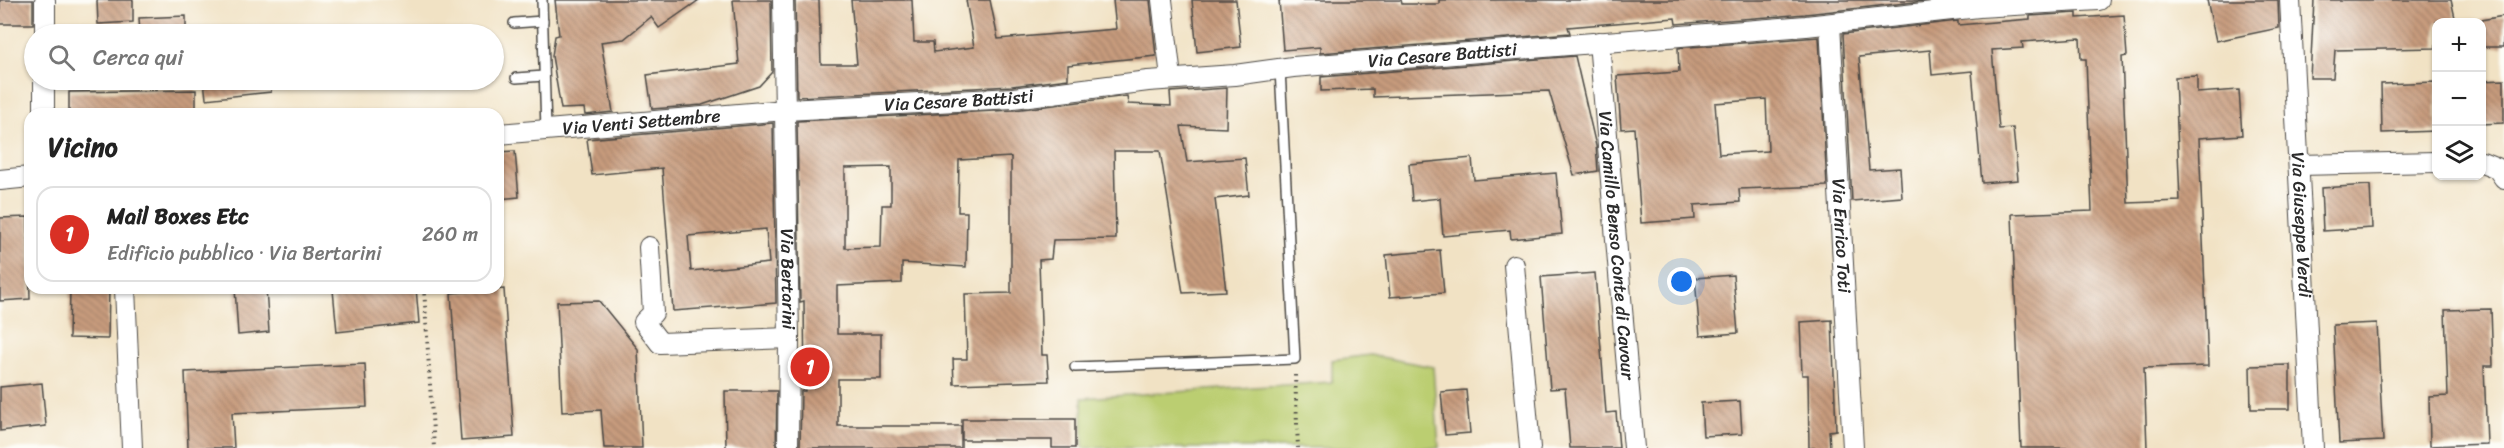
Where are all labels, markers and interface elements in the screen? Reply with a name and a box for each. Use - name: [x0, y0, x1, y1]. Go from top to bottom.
- map controls: [2432, 18, 2486, 180]
- button: +: [2432, 18, 2486, 72]
- search box: [24, 24, 504, 90]
- street label: Via Cesare Battisti: [1367, 33, 1519, 77]
- text: Cerca qui: [93, 38, 183, 77]
- icon: search: [45, 41, 78, 74]
- button: −: [2432, 72, 2486, 126]
- street label: Via Cesare Battisti: [883, 79, 1036, 121]
- street label: Via Venti Settembre: [561, 100, 722, 145]
- street label: Via Camillo Benso Conte di Cavour: [1589, 110, 1644, 383]
- text: Vicino: [48, 124, 118, 170]
- button: layers: [2432, 126, 2486, 180]
- street label: Via Giuseppe Verdi: [2282, 151, 2321, 299]
- street label: Via Enrico Toti: [1822, 178, 1861, 295]
- text: Mail Boxes Etc: [107, 197, 249, 236]
- text: 1: [65, 217, 74, 252]
- text: 260 m: [422, 217, 478, 252]
- street label: Via Bertarini: [771, 228, 805, 331]
- text: Edificio pubblico · Via Bertarini: [107, 236, 381, 271]
- your location: [1667, 267, 1696, 296]
- pin: 1: [790, 344, 830, 389]

